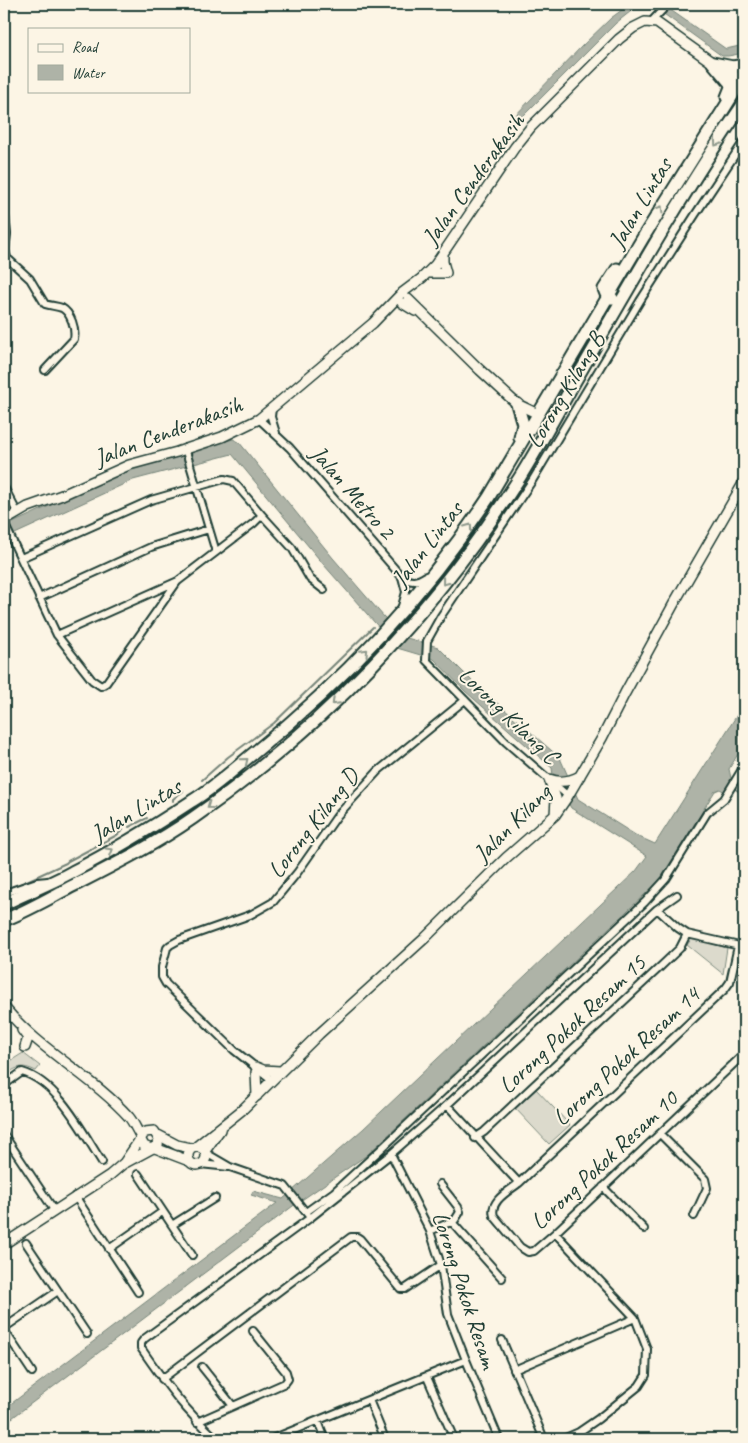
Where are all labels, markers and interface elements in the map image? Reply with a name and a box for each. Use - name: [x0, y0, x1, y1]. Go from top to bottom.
- legend: [28, 28, 190, 92]
- text: Road: [72, 38, 99, 57]
- text: Water: [72, 64, 106, 83]
- street label: Jalan Cenderakasih: [415, 106, 532, 252]
- one-way arrow: [714, 138, 723, 147]
- street label: Jalan Lintas: [601, 151, 680, 254]
- one-way arrow: [654, 206, 664, 215]
- street label: Lorong Kilang B: [519, 325, 612, 453]
- street label: Jalan Cenderakasih: [89, 389, 247, 473]
- street label: Jalan Metro 2: [303, 438, 403, 547]
- street label: Jalan Lintas: [384, 494, 471, 593]
- one-way arrow: [463, 523, 472, 533]
- one-way arrow: [441, 577, 450, 586]
- one-way arrow: [359, 648, 368, 657]
- street label: Lorong Kilang C: [452, 660, 568, 772]
- one-way arrow: [332, 696, 341, 705]
- one-way arrow: [239, 757, 248, 766]
- street label: Lorong Kilang D: [261, 761, 366, 884]
- street label: Jalan Lintas: [85, 770, 188, 849]
- street label: Jalan Kilang: [466, 776, 559, 869]
- one-way arrow: [206, 800, 216, 809]
- one-way arrow: [104, 847, 113, 857]
- street label: Lorong Pokok Resam 15: [492, 947, 653, 1100]
- street label: Lorong Pokok Resam 14: [546, 979, 707, 1132]
- street label: Lorong Pokok Resam 10: [524, 1083, 685, 1236]
- street label: Lorong Pokok Resam: [426, 1208, 505, 1375]

